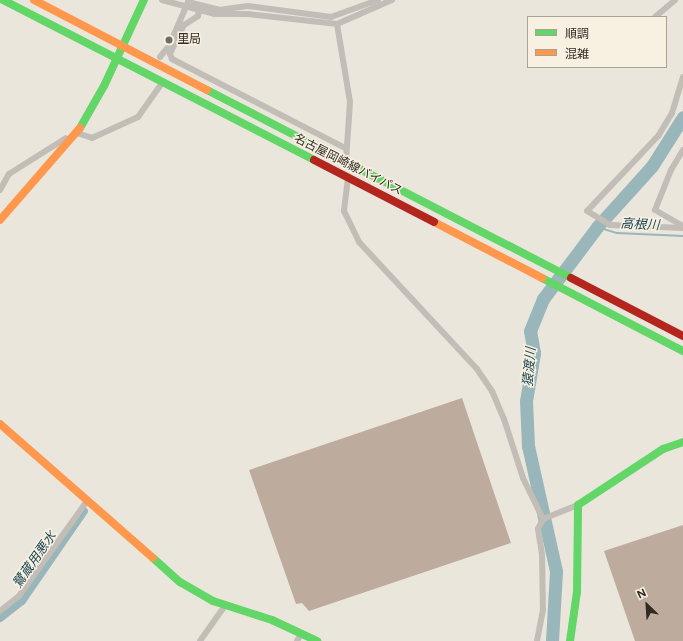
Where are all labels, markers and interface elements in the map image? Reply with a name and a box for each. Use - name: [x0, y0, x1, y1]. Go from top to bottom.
- legend: [527, 16, 667, 68]
- text: 順調: [565, 27, 589, 41]
- place label: 里局: [177, 33, 201, 47]
- marker: 里局: [164, 35, 174, 45]
- text: 混雑: [565, 47, 589, 61]
- street label: 名古屋岡崎線バイパス: [291, 131, 405, 199]
- water label: 高根川: [620, 216, 660, 234]
- water label: 猿渡川: [521, 347, 539, 387]
- water label: 鷺蔵用悪水: [10, 529, 60, 591]
- north arrow: [627, 585, 667, 625]
- text: N: [635, 586, 648, 601]

